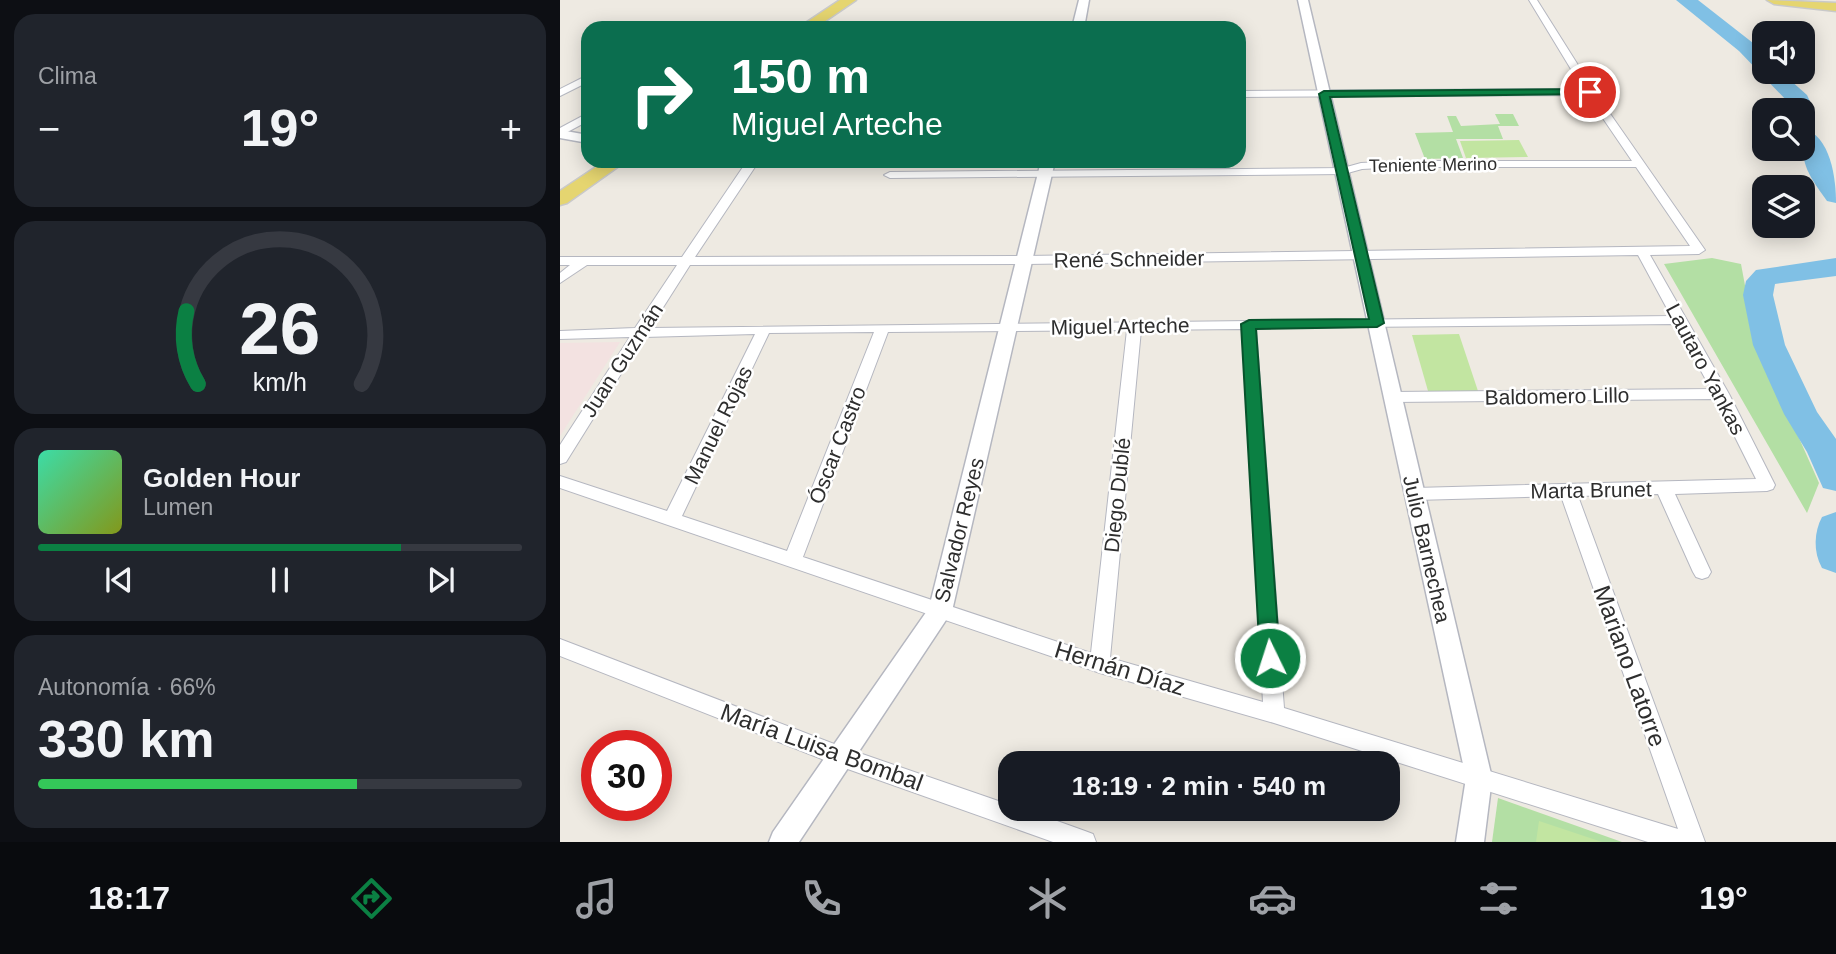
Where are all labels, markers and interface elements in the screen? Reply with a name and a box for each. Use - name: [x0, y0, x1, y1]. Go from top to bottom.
- map controls: [1752, 21, 1815, 238]
- button: sound: [1752, 21, 1815, 84]
- icon: right: [616, 49, 707, 140]
- text: 150 m: [731, 49, 870, 103]
- pin: [1560, 62, 1620, 122]
- text: Clima: [38, 63, 97, 89]
- icon: arrive: [1571, 73, 1609, 111]
- button: search: [1752, 98, 1815, 161]
- text: 19°: [241, 99, 319, 157]
- text: Miguel Arteche: [731, 106, 943, 142]
- text: −: [38, 108, 60, 150]
- text: +: [500, 108, 522, 150]
- street label: Teniente Merino: [1369, 154, 1497, 176]
- button: layers: [1752, 175, 1815, 238]
- street label: René Schneider: [1054, 246, 1204, 272]
- text: 26: [240, 288, 320, 369]
- street label: Juan Guzmán: [577, 299, 667, 421]
- street label: Lautaro Yankas: [1662, 300, 1750, 438]
- street label: Miguel Arteche: [1050, 313, 1190, 339]
- street label: Manuel Rojas: [680, 362, 756, 488]
- text: km/h: [253, 367, 307, 395]
- street label: Óscar Castro: [804, 383, 870, 507]
- street label: Baldomero Lillo: [1484, 383, 1630, 409]
- street label: Diego Dublé: [1100, 436, 1134, 554]
- street label: Salvador Reyes: [930, 455, 988, 605]
- text: Golden Hour: [143, 463, 300, 493]
- street label: Julio Barnechea: [1399, 473, 1455, 625]
- street label: Marta Brunet: [1530, 477, 1652, 503]
- text: Lumen: [143, 494, 213, 520]
- icon: previous: [100, 561, 138, 599]
- icon: pause: [261, 561, 299, 599]
- icon: next: [422, 561, 460, 599]
- street label: Mariano Latorre: [1588, 582, 1672, 750]
- position arrow: [1233, 621, 1307, 695]
- street label: Hernán Díaz: [1052, 635, 1188, 701]
- text: Autonomía · 66%: [38, 674, 216, 700]
- street label: María Luisa Bombal: [717, 698, 927, 796]
- text: 330 km: [38, 710, 214, 768]
- speed limit sign: 30: [581, 730, 672, 821]
- text: 18:19 · 2 min · 540 m: [1072, 771, 1326, 801]
- icon: directions: [347, 874, 396, 923]
- icon: music: [572, 874, 621, 923]
- icon: phone: [797, 874, 846, 923]
- icon: climate: [1023, 874, 1072, 923]
- icon: car: [1248, 874, 1297, 923]
- icon: filters: [1474, 874, 1523, 923]
- text: 18:17: [88, 880, 170, 916]
- text: 19°: [1699, 880, 1748, 916]

